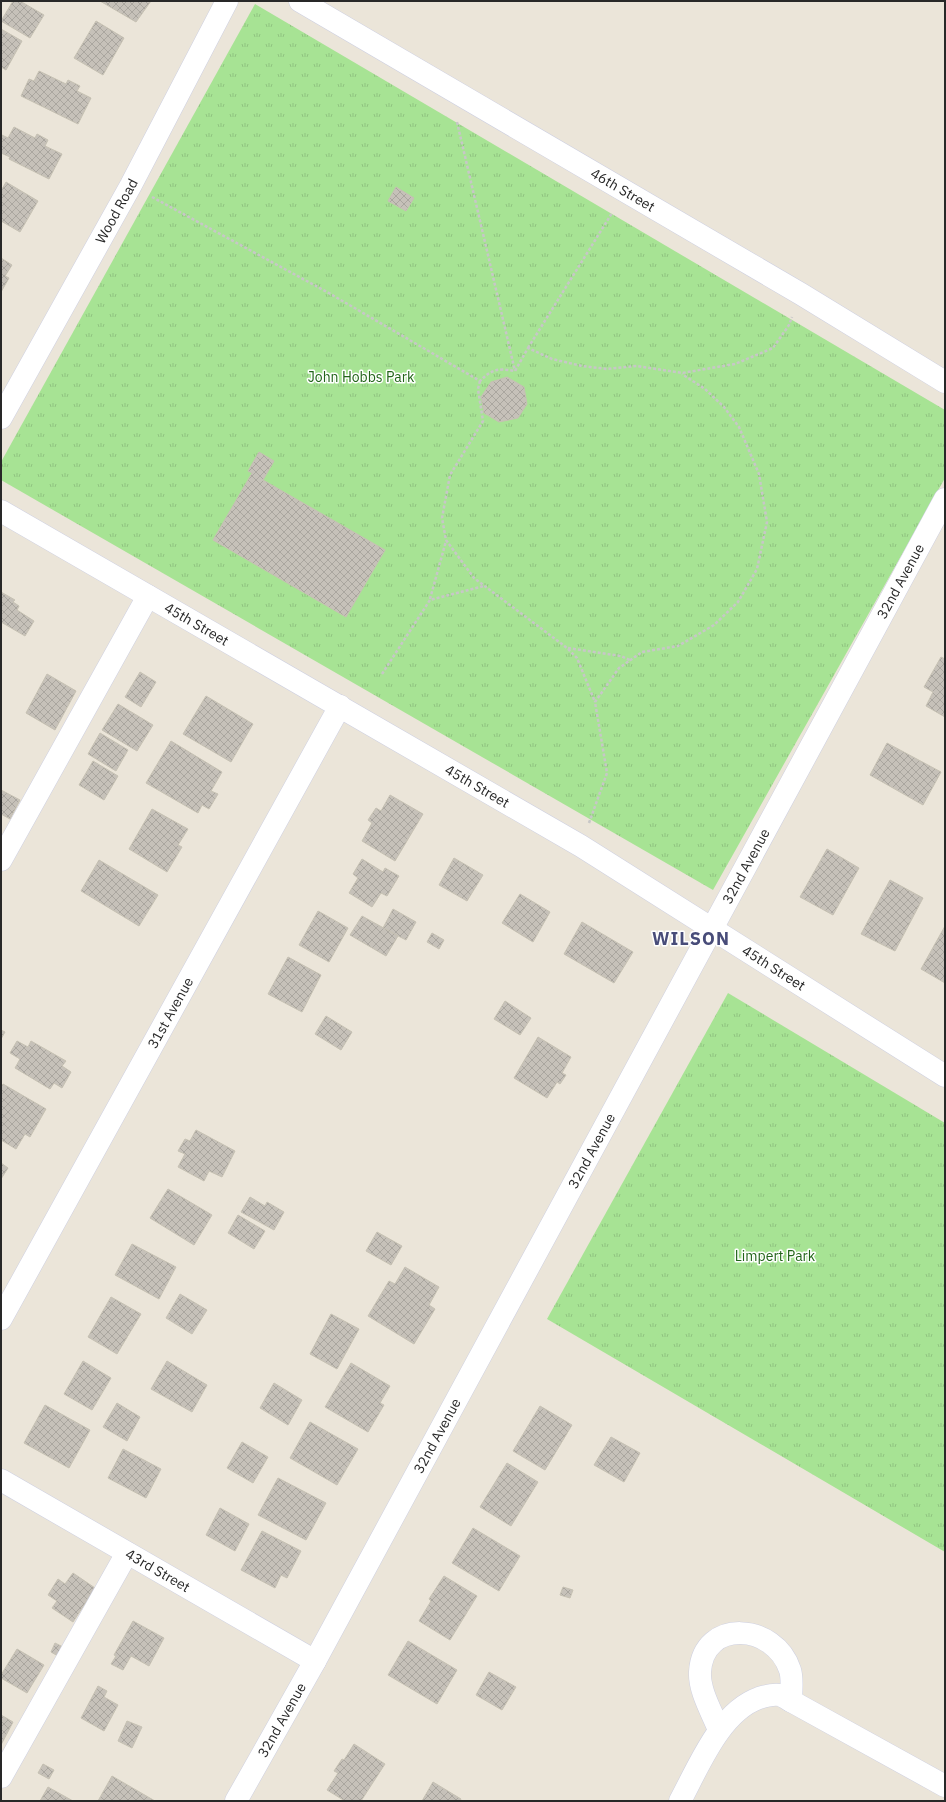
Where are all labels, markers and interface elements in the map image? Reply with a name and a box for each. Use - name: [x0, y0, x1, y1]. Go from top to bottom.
- street label: 46th Street: [587, 164, 658, 216]
- street label: Wood Road: [91, 176, 142, 247]
- park label: John Hobbs Park: [308, 368, 415, 386]
- street label: 32nd Avenue: [873, 540, 928, 622]
- street label: 45th Street: [161, 598, 232, 650]
- street label: 45th Street: [442, 760, 513, 812]
- street label: 32nd Avenue: [718, 825, 774, 907]
- district label: WILSON: [652, 927, 730, 950]
- street label: 45th Street: [739, 941, 809, 995]
- street label: 31st Avenue: [143, 974, 197, 1051]
- street label: 32nd Avenue: [564, 1110, 619, 1192]
- park label: Limpert Park: [735, 1247, 816, 1265]
- street label: 32nd Avenue: [409, 1395, 465, 1476]
- street label: 43rd Street: [122, 1545, 193, 1596]
- street label: 32nd Avenue: [253, 1679, 310, 1761]

